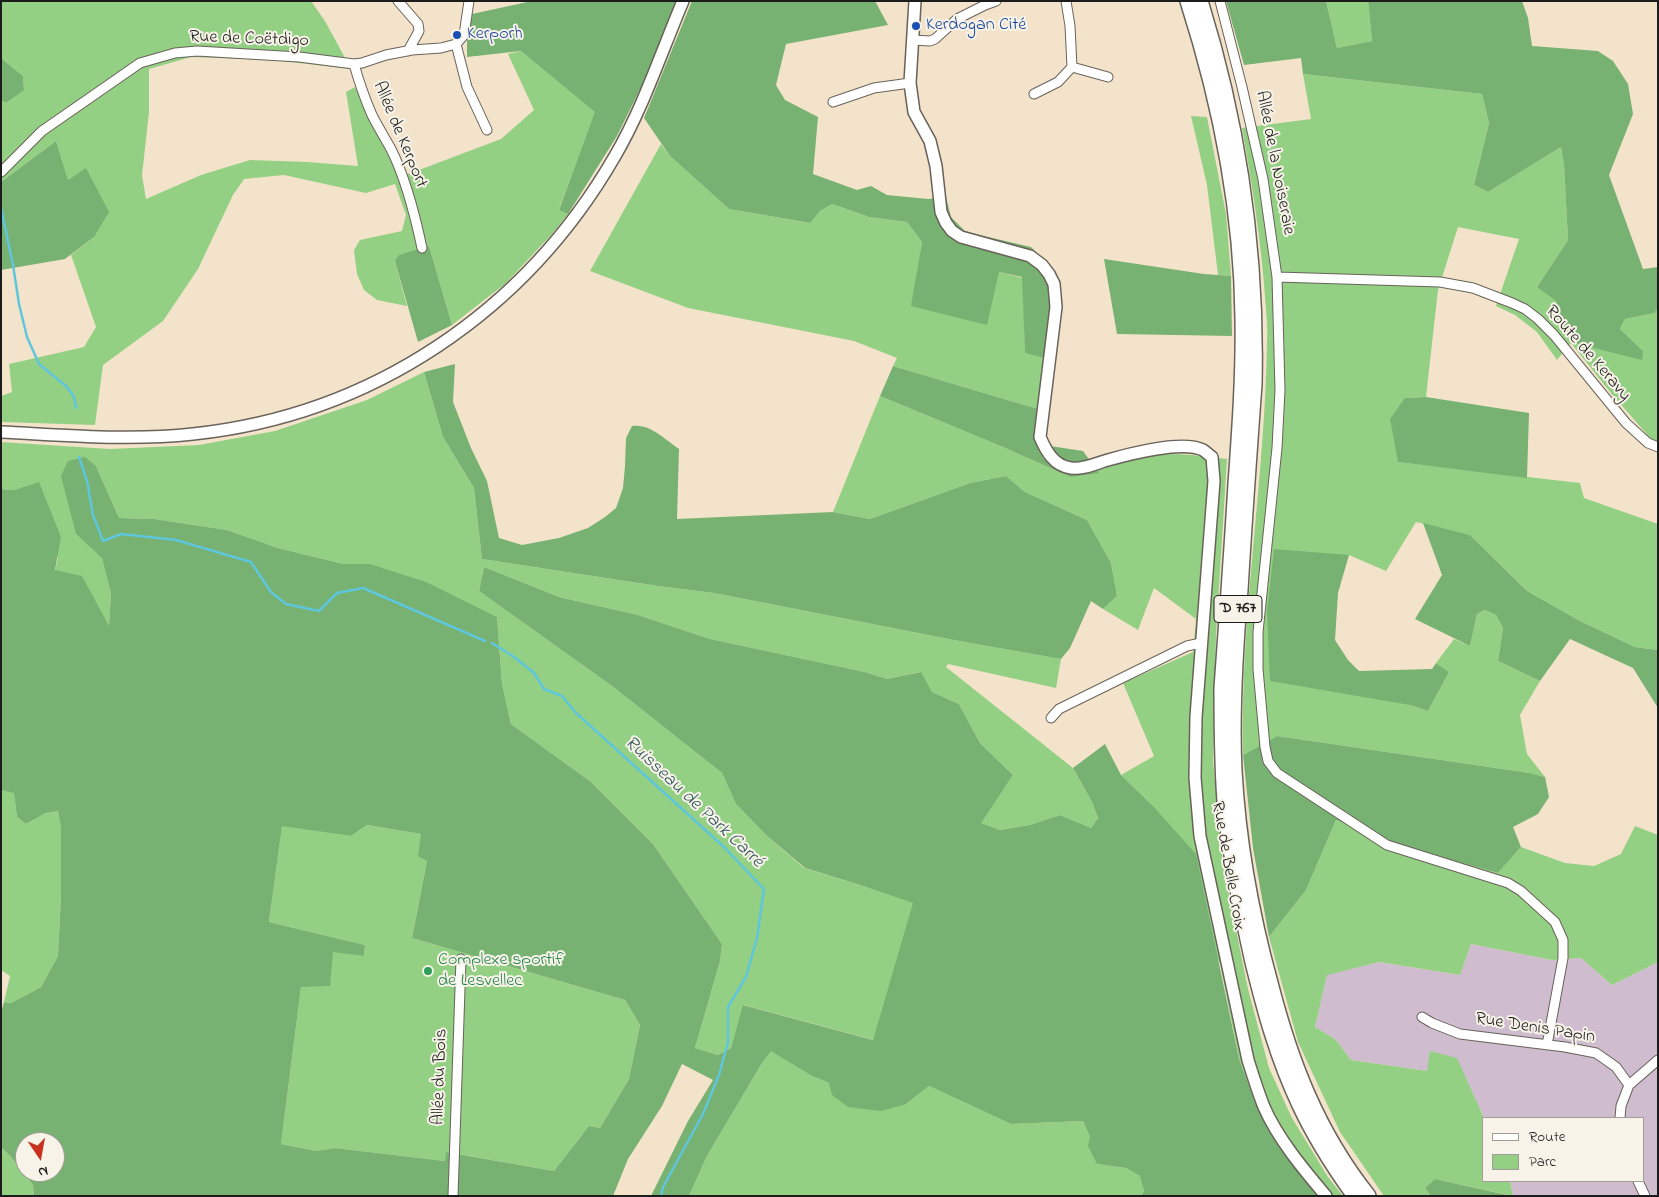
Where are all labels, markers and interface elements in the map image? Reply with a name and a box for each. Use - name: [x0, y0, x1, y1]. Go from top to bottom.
- place label: Kerdogan Cité: [926, 15, 1026, 37]
- marker: Kerdogan Cité: [910, 20, 922, 32]
- place label: Kerporh: [467, 24, 523, 46]
- street label: Rue de Coëtdigo: [189, 27, 309, 53]
- marker: Kerporh: [451, 29, 463, 41]
- street label: Allée de Kerport: [367, 78, 431, 192]
- street label: Allée de la Noiseraie: [1249, 89, 1299, 237]
- street label: Route de Keravy: [1540, 302, 1634, 406]
- road number: D 767: [1214, 596, 1262, 622]
- water label: Ruisseau de Park Carré: [619, 732, 767, 874]
- street label: Rue de Belle Croix: [1205, 800, 1249, 932]
- place label: Complexe sportif de Lesvellec: [438, 950, 564, 992]
- marker: Complexe sportif de Lesvellec: [422, 965, 434, 977]
- street label: Rue Denis Papin: [1474, 1009, 1596, 1049]
- street label: Allée du Bois: [429, 1028, 453, 1126]
- legend: [1482, 1117, 1644, 1182]
- text: Route: [1529, 1126, 1565, 1148]
- north arrow: [15, 1132, 65, 1182]
- text: Parc: [1529, 1151, 1556, 1173]
- text: N: [36, 1160, 50, 1182]

